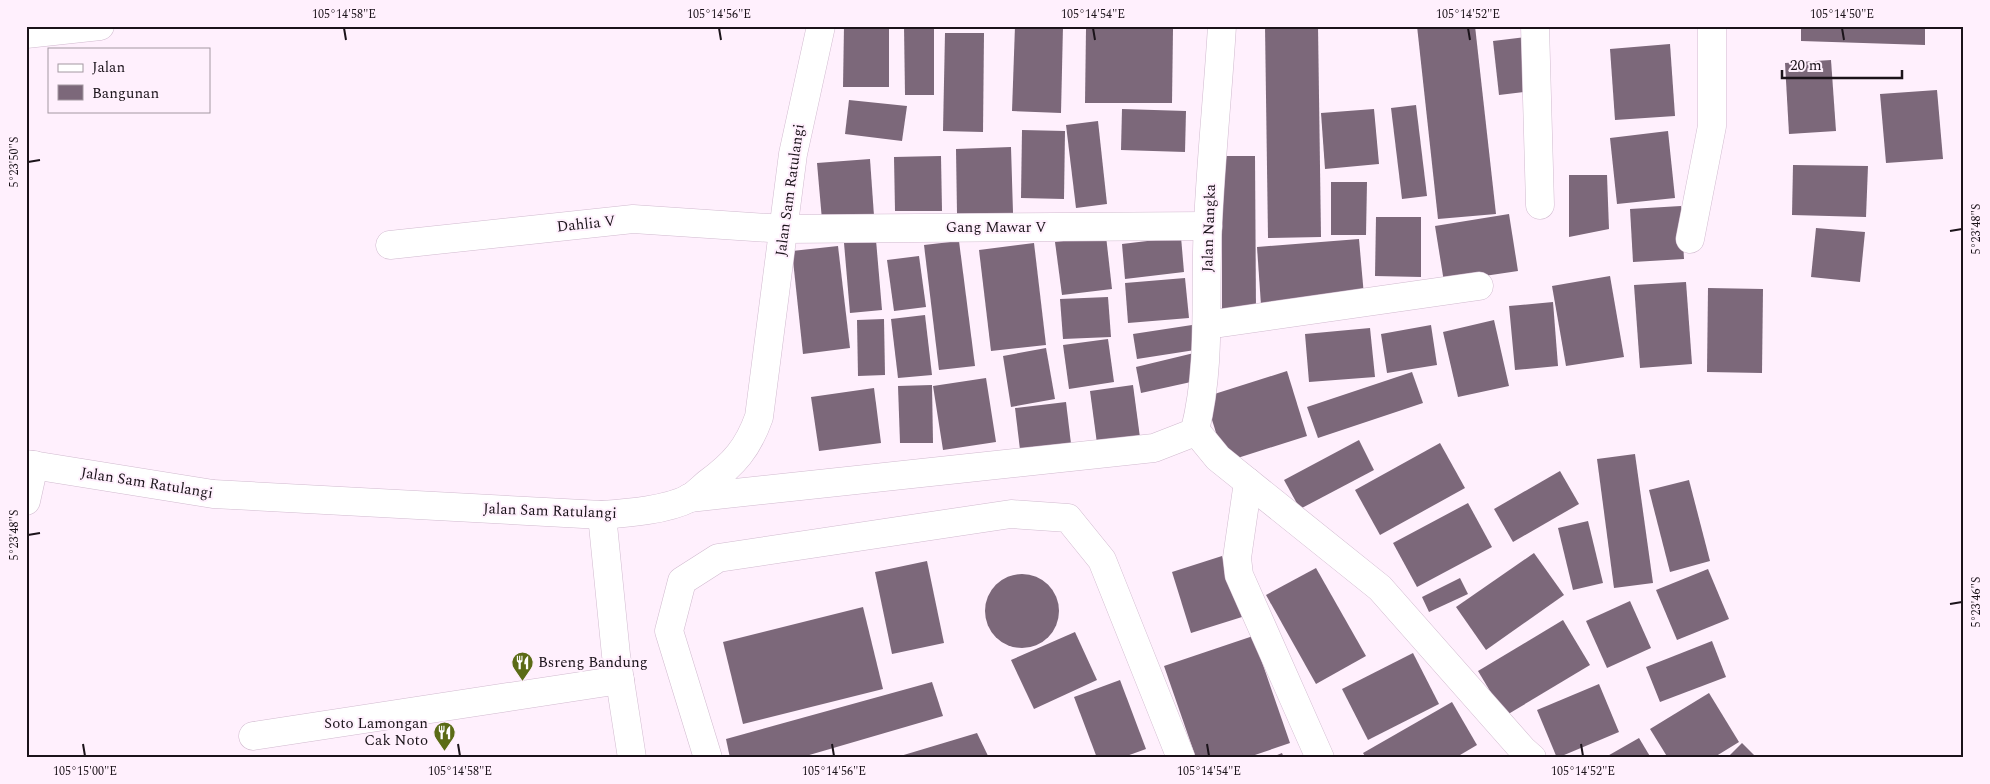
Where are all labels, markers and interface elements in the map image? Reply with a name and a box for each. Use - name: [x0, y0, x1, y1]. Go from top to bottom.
- text: 105°14'58"E: [312, 5, 376, 24]
- text: 105°14'56"E: [687, 5, 751, 24]
- text: 105°14'54"E: [1061, 5, 1125, 24]
- text: 105°14'52"E: [1436, 5, 1500, 24]
- text: 105°14'50"E: [1810, 5, 1874, 24]
- legend: [48, 48, 210, 112]
- scale bar: [1782, 48, 1902, 80]
- text: 20 m: [1790, 54, 1822, 77]
- text: Jalan: [92, 56, 125, 79]
- text: Bangunan: [92, 82, 159, 105]
- street label: Jalan Sam Ratulangi: [769, 122, 811, 258]
- text: 5°23'50"S: [5, 137, 24, 187]
- street label: Jalan Nangka: [1196, 183, 1222, 272]
- text: 5°23'48"S: [1967, 204, 1986, 254]
- street label: Dahlia V: [556, 209, 616, 239]
- street label: Gang Mawar V: [946, 216, 1046, 239]
- street label: Jalan Sam Ratulangi: [79, 461, 215, 505]
- street label: Jalan Sam Ratulangi: [483, 497, 617, 525]
- text: 5°23'48"S: [5, 510, 24, 560]
- text: 5°23'46"S: [1967, 577, 1986, 627]
- restaurant icon: Bsreng Bandung: [510, 650, 534, 681]
- place label: Bsreng Bandung: [538, 651, 648, 674]
- place label: Soto Lamongan Cak Noto: [324, 712, 428, 752]
- restaurant icon: Soto Lamongan Cak Noto: [432, 720, 456, 751]
- text: 105°15'00"E: [53, 762, 117, 781]
- text: 105°14'58"E: [428, 762, 492, 781]
- text: 105°14'56"E: [802, 762, 866, 781]
- text: 105°14'54"E: [1177, 762, 1241, 781]
- text: 105°14'52"E: [1551, 762, 1615, 781]

